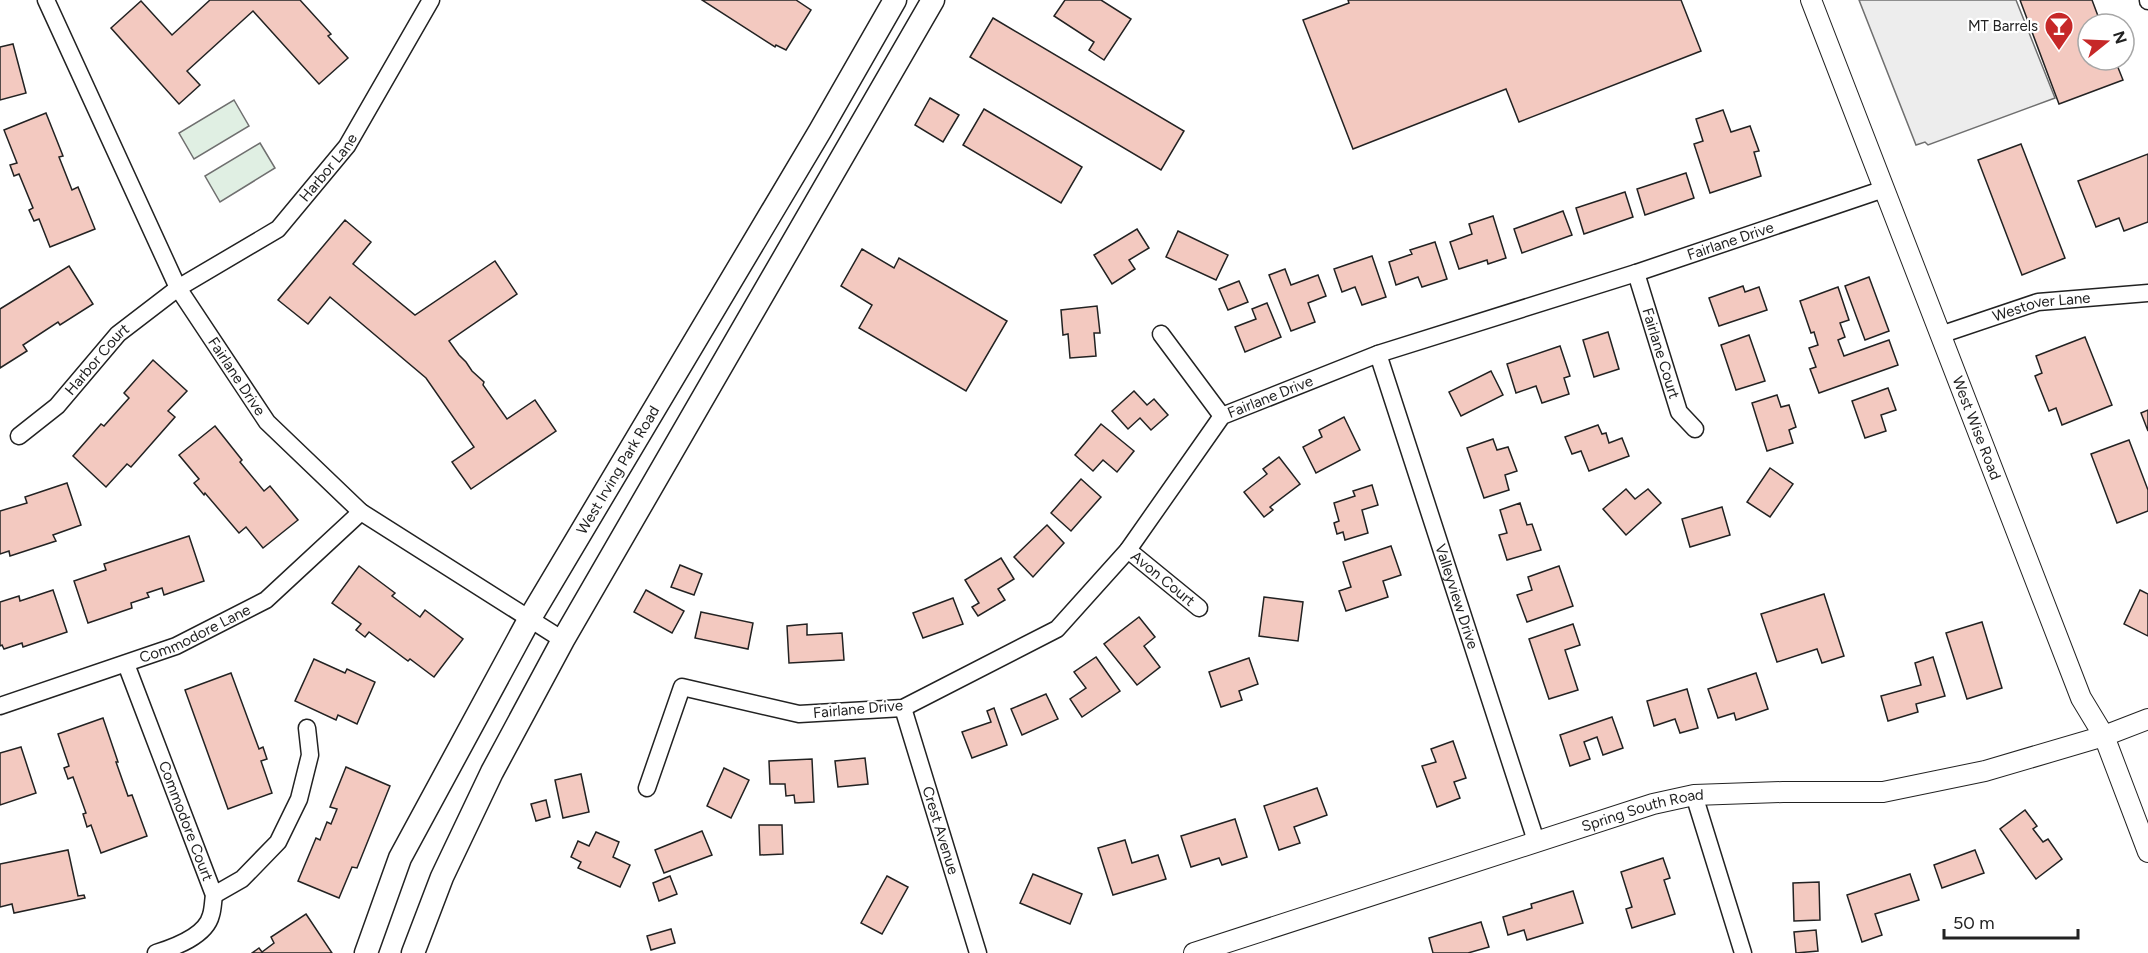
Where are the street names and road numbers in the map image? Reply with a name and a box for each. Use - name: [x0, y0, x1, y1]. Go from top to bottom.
- street label: Harbor Lane: [296, 130, 361, 205]
- street label: Fairlane Drive: [1685, 218, 1776, 264]
- street label: Westover Lane: [1990, 289, 2091, 326]
- street label: Fairlane Court: [1638, 306, 1683, 401]
- street label: Harbor Court: [61, 320, 133, 399]
- street label: Fairlane Drive: [204, 334, 269, 419]
- street label: Fairlane Drive: [1225, 372, 1315, 422]
- street label: West Wise Road: [1948, 374, 2005, 483]
- street label: West Irving Park Road: [573, 403, 663, 538]
- street label: Valleyview Drive: [1431, 542, 1482, 651]
- street label: Avon Court: [1127, 547, 1199, 610]
- street label: Commodore Lane: [137, 601, 253, 667]
- street label: Fairlane Drive: [812, 696, 904, 722]
- street label: Commodore Court: [155, 758, 217, 884]
- street label: Crest Avenue: [919, 784, 962, 877]
- street label: Spring South Road: [1579, 786, 1704, 836]

